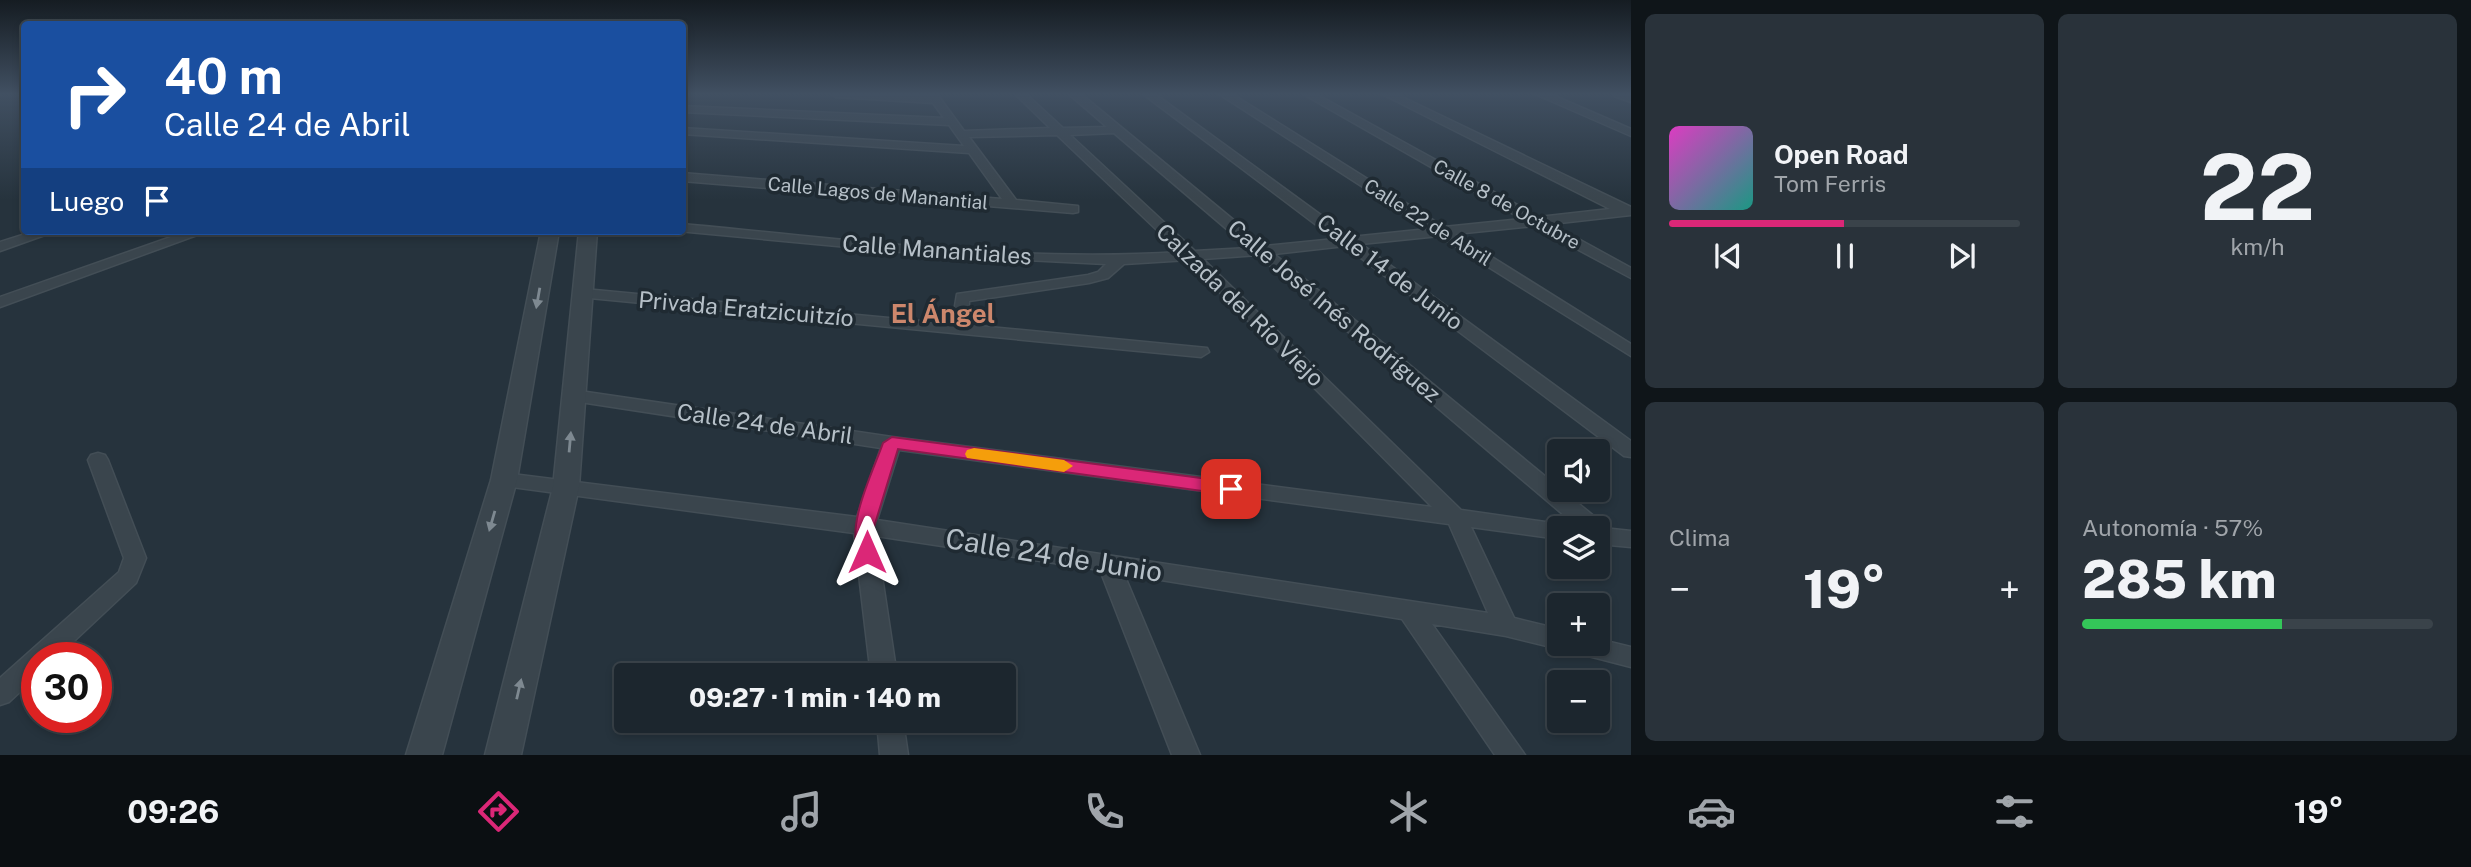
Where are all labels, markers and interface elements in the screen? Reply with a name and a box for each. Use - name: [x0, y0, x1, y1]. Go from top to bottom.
- text: 40 m: [164, 47, 283, 105]
- icon: right: [49, 49, 140, 140]
- text: Calle 24 de Abril: [164, 106, 411, 143]
- text: 22: [2200, 134, 2315, 240]
- text: Open Road: [1774, 139, 1909, 170]
- street label: Calle 8 de Octubre: [1430, 155, 1584, 253]
- text: Tom Ferris: [1774, 170, 1886, 197]
- street label: Calle Lagos de Manantial: [767, 172, 989, 214]
- street label: Calle 22 de Abril: [1360, 174, 1496, 270]
- icon: arrive: [138, 182, 176, 220]
- text: Luego: [49, 186, 124, 217]
- street label: Calle 14 de Junio: [1312, 208, 1469, 335]
- street label: Calle José Inés Rodríguez: [1222, 214, 1446, 408]
- street label: Calzada del Río Viejo: [1151, 218, 1330, 392]
- street label: Calle Manantiales: [841, 229, 1033, 270]
- text: km/h: [2230, 233, 2285, 260]
- icon: previous: [1709, 237, 1747, 275]
- icon: pause: [1826, 237, 1864, 275]
- icon: next: [1943, 237, 1981, 275]
- street label: Privada Eratzicuitzío: [637, 286, 855, 331]
- one-way arrow: [532, 287, 543, 309]
- district label: El Ángel: [891, 298, 995, 329]
- street label: Calle 24 de Abril: [675, 398, 855, 449]
- one-way arrow: [565, 431, 576, 453]
- map controls: [1547, 439, 1610, 733]
- button: sound: [1547, 439, 1610, 502]
- pin: [1201, 459, 1261, 519]
- icon: arrive: [1212, 470, 1250, 508]
- one-way arrow: [487, 511, 497, 532]
- text: Autonomía · 57%: [2082, 514, 2263, 541]
- position arrow: [830, 515, 904, 589]
- button: layers: [1547, 516, 1610, 579]
- street label: Calle 24 de Junio: [943, 521, 1165, 588]
- text: Clima: [1669, 524, 1730, 551]
- text: 285 km: [2082, 549, 2276, 610]
- text: 19°: [1803, 559, 1886, 620]
- text: −: [1669, 567, 1690, 612]
- text: +: [1999, 567, 2020, 612]
- button: +: [1547, 593, 1610, 656]
- speed limit sign: 30: [21, 642, 112, 733]
- button: −: [1547, 670, 1610, 733]
- one-way arrow: [514, 677, 525, 699]
- text: 09:27 · 1 min · 140 m: [689, 682, 941, 713]
- icon: directions: [474, 787, 523, 836]
- icon: music: [777, 787, 826, 836]
- icon: phone: [1080, 787, 1129, 836]
- icon: climate: [1384, 787, 1433, 836]
- icon: car: [1687, 787, 1736, 836]
- icon: filters: [1990, 787, 2039, 836]
- text: 09:26: [127, 793, 220, 830]
- text: 19°: [2294, 793, 2344, 830]

